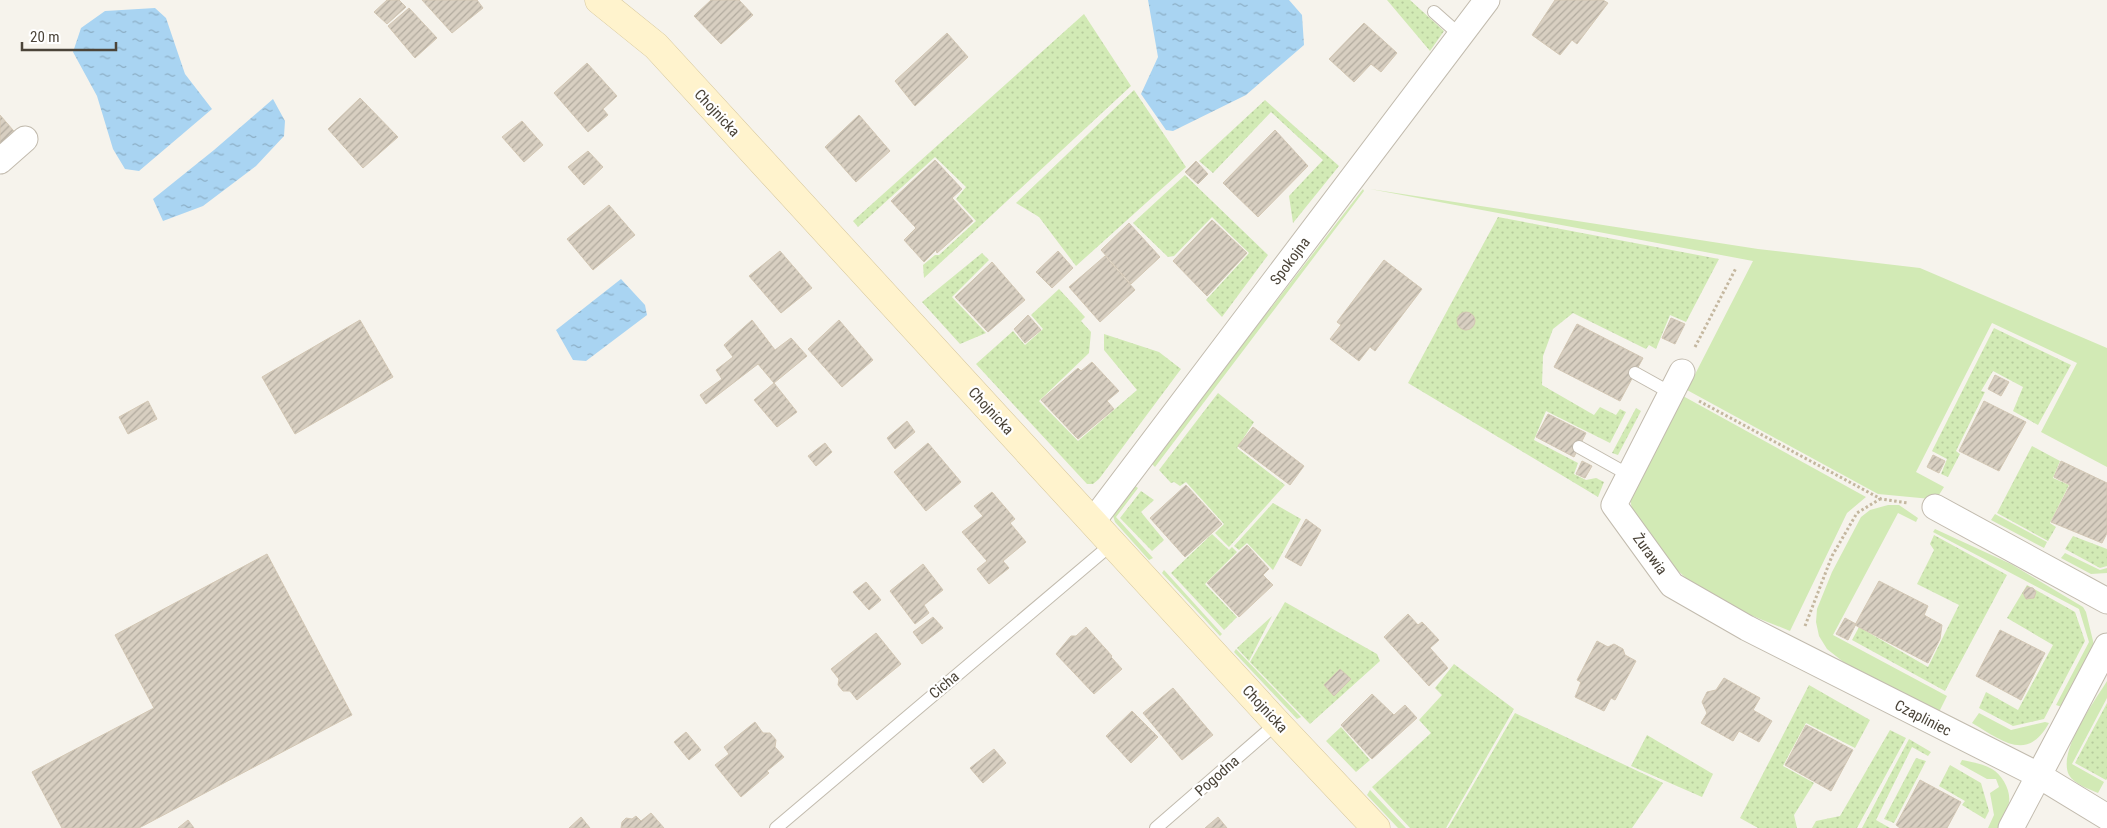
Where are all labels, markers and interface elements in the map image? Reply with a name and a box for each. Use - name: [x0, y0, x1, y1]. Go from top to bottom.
- scale bar: [22, 20, 116, 52]
- text: 20 m: [30, 28, 60, 46]
- street label: Chojnicka: [691, 86, 743, 140]
- street label: Spokojna: [1266, 234, 1314, 288]
- street label: Chojnicka: [965, 384, 1017, 438]
- street label: Żurawia: [1629, 530, 1671, 578]
- street label: Cicha: [925, 667, 963, 703]
- street label: Chojnicka: [1239, 682, 1291, 736]
- street label: Czapliniec: [1892, 696, 1954, 740]
- street label: Pogodna: [1191, 752, 1243, 800]

